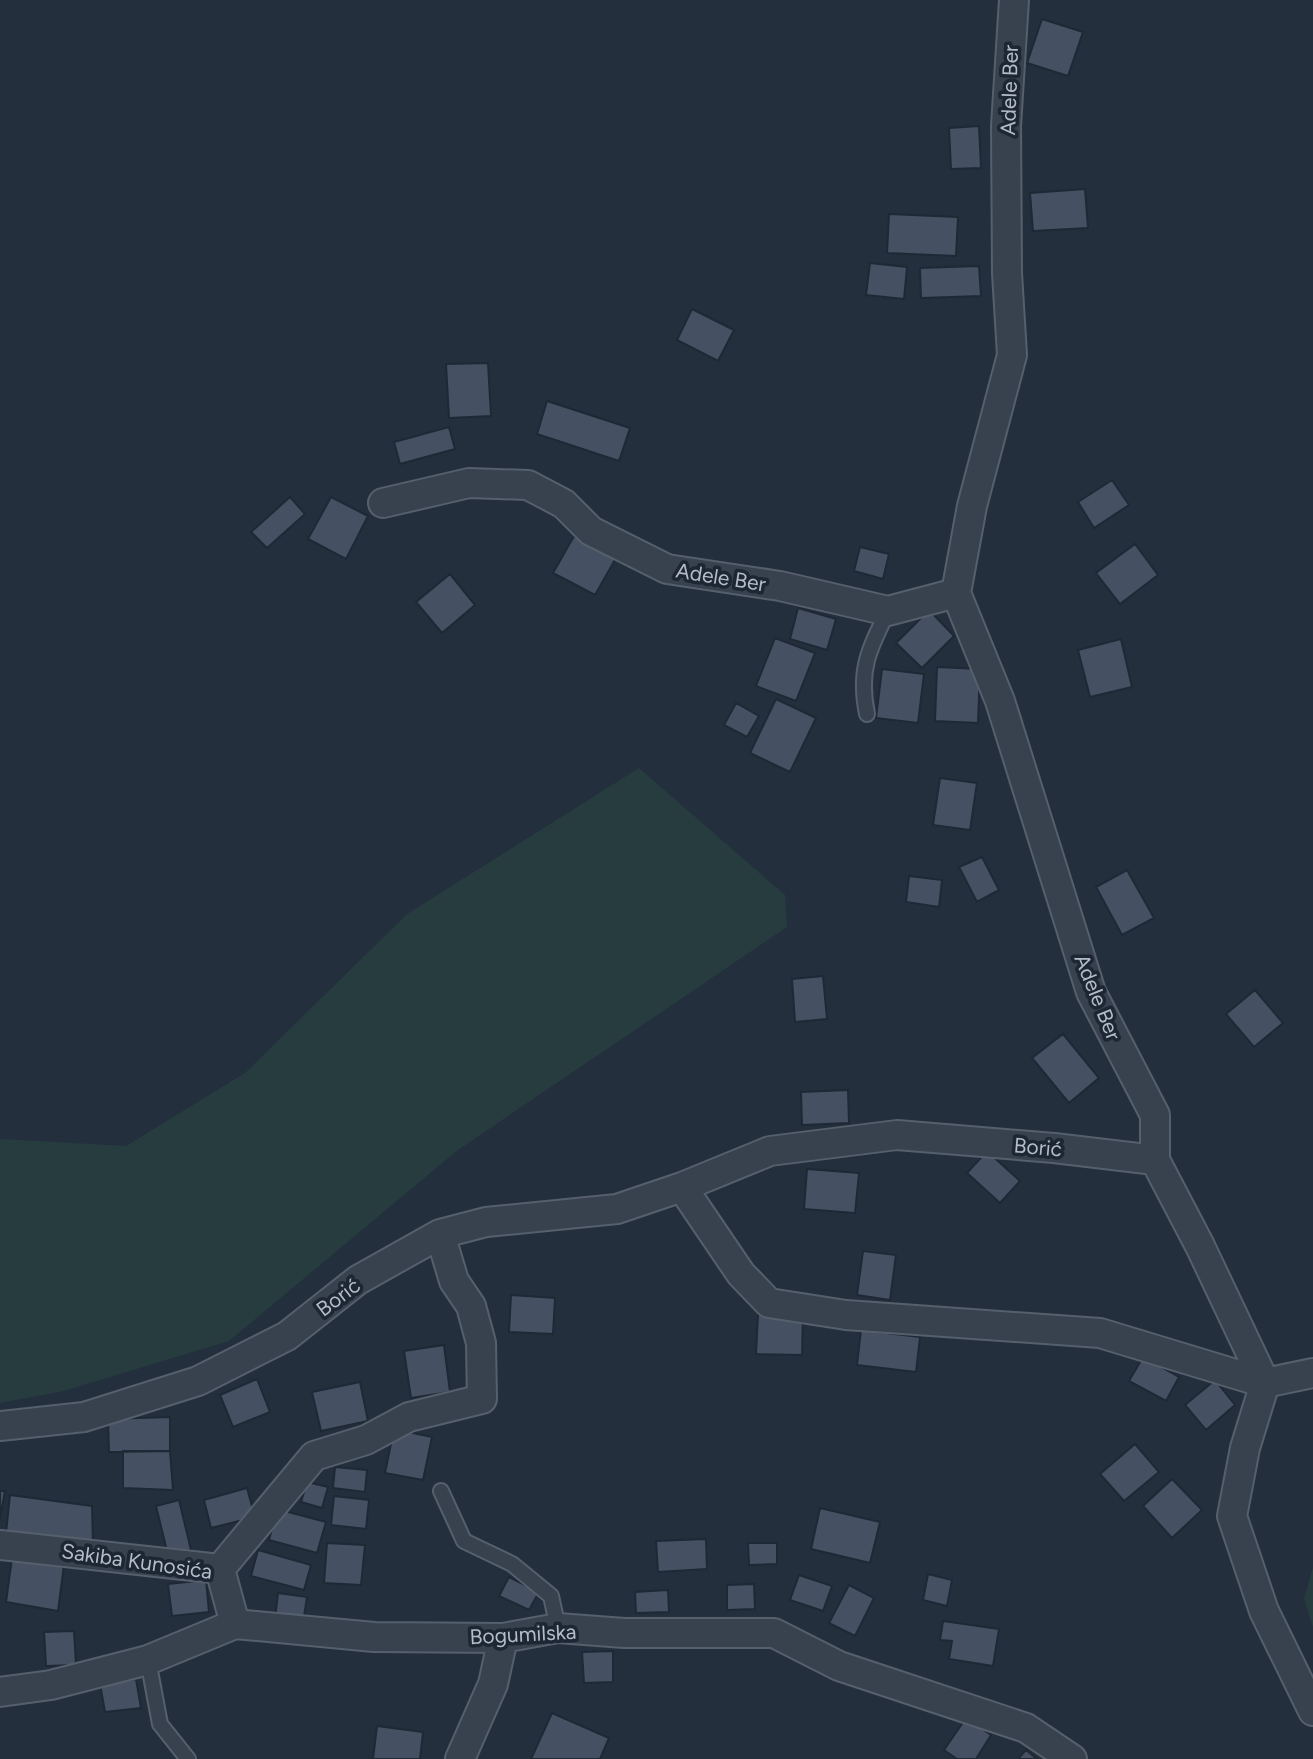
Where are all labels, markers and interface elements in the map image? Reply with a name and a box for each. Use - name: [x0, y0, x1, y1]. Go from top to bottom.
- street label: Adele Ber: [995, 44, 1023, 136]
- street label: Adele Ber: [674, 558, 768, 596]
- street label: Adele Ber: [1069, 950, 1127, 1044]
- street label: Borić: [1013, 1132, 1063, 1162]
- street label: Borić: [311, 1272, 365, 1322]
- street label: Sakiba Kunosića: [60, 1538, 214, 1584]
- street label: Bogumilska: [469, 1619, 577, 1649]

